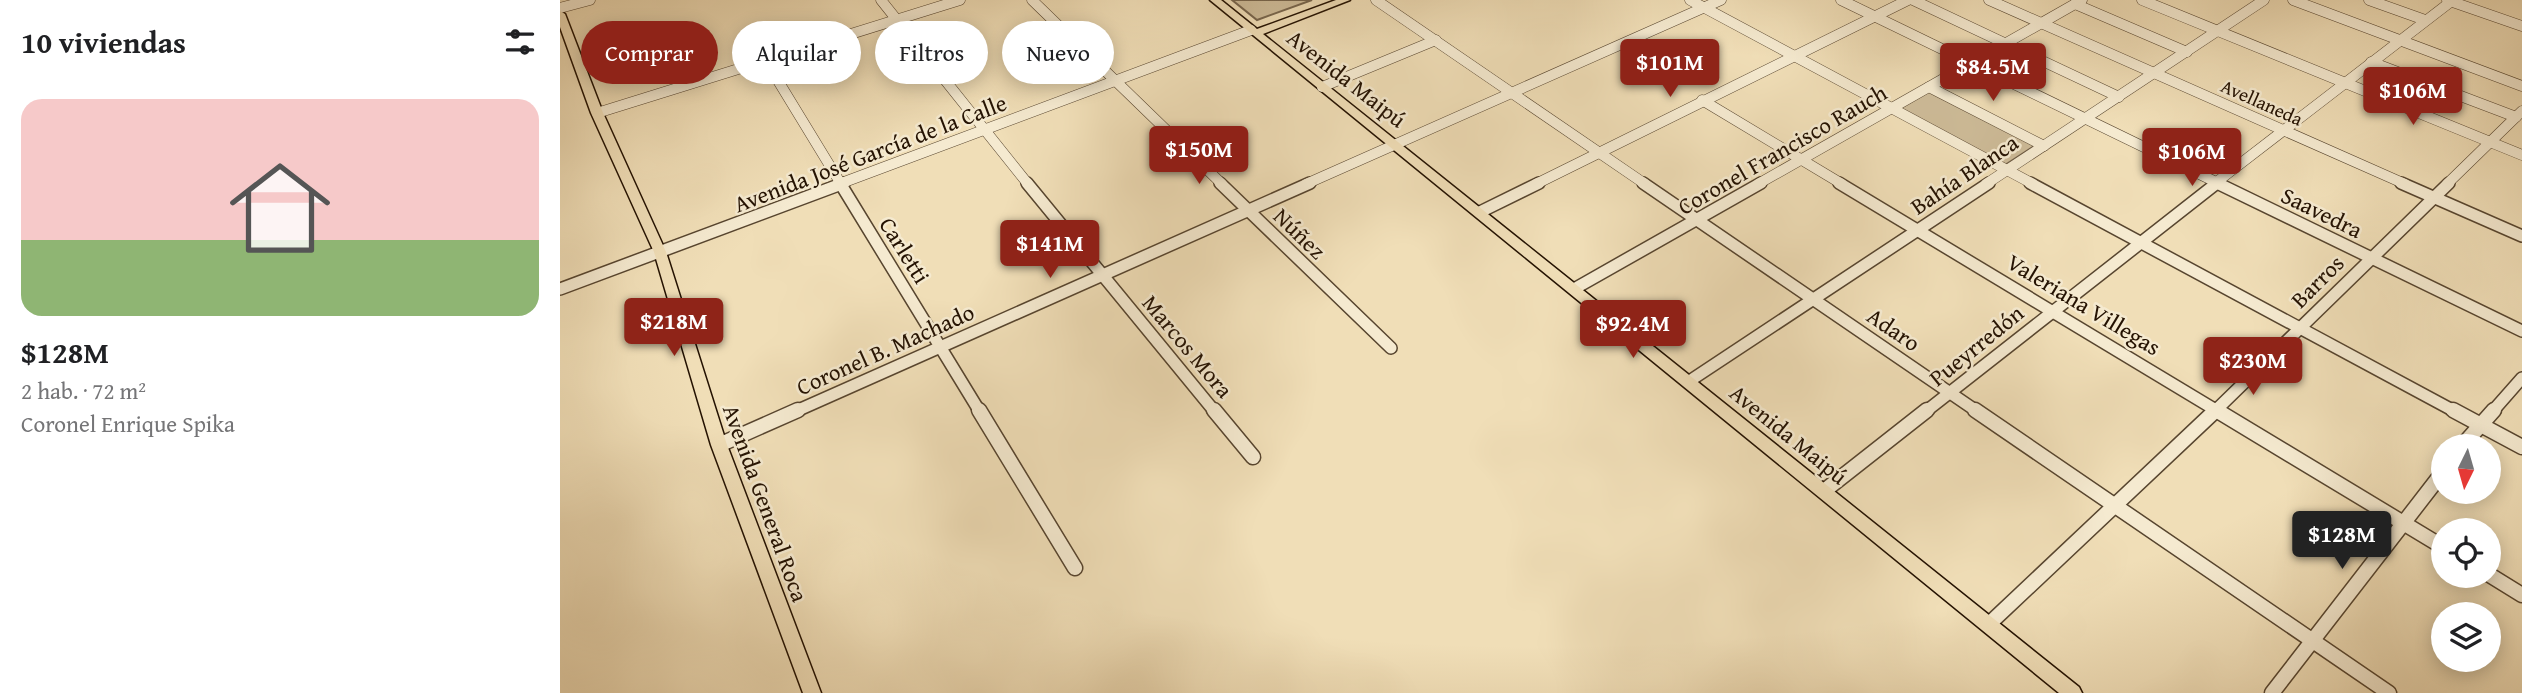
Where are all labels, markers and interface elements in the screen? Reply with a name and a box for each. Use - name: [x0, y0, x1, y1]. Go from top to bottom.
- text: 10 viviendas: [21, 20, 186, 64]
- chip: Comprar: [581, 21, 718, 84]
- chip: Alquilar: [732, 21, 861, 84]
- chip: Filtros: [875, 21, 988, 84]
- chip: Nuevo: [1002, 21, 1114, 84]
- street label: Avenida Maipú: [1280, 21, 1414, 135]
- icon: filters: [501, 23, 539, 61]
- pin: $101M: [1621, 40, 1719, 99]
- pin: $84.5M: [1936, 43, 2050, 103]
- text: $101M: [1636, 45, 1704, 78]
- text: $84.5M: [1956, 49, 2030, 82]
- pin: $106M: [2364, 68, 2462, 127]
- street label: Avellaneda: [2217, 72, 2307, 132]
- text: $106M: [2379, 73, 2447, 106]
- street label: Coronel Francisco Rauch: [1671, 75, 1893, 222]
- street label: Avenida José García de la Calle: [729, 86, 1011, 220]
- street label: Bahía Blanca: [1904, 126, 2025, 222]
- pin: $150M: [1150, 127, 1248, 186]
- pin: $106M: [2143, 128, 2241, 188]
- text: $150M: [1165, 132, 1233, 165]
- text: $106M: [2158, 134, 2226, 167]
- icon: home: [217, 145, 343, 271]
- street label: Saavedra: [2276, 178, 2368, 246]
- street label: Núñez: [1267, 200, 1333, 266]
- street label: Carletti: [872, 210, 938, 290]
- pin: $141M: [1001, 220, 1099, 280]
- text: $141M: [1016, 226, 1084, 259]
- street label: Valeriana Villegas: [2001, 245, 2167, 363]
- street label: Barros: [2283, 247, 2351, 315]
- street label: Marcos Mora: [1135, 287, 1241, 405]
- street label: Coronel B. Machado: [791, 295, 979, 403]
- street label: Pueyrredón: [1922, 296, 2031, 394]
- pin: $218M: [625, 298, 723, 358]
- street label: Adaro: [1861, 299, 1927, 359]
- pin: $92.4M: [1576, 300, 1690, 360]
- text: $218M: [640, 304, 708, 337]
- text: $92.4M: [1596, 306, 1670, 339]
- text: $128M: [21, 330, 109, 374]
- pin: $230M: [2204, 338, 2302, 397]
- text: $230M: [2219, 343, 2287, 376]
- text: 2 hab. · 72 m²: [21, 374, 146, 407]
- street label: Avenida Maipú: [1723, 376, 1855, 492]
- street label: Avenida General Roca: [715, 400, 817, 606]
- text: Coronel Enrique Spika: [21, 407, 235, 440]
- north arrow: [2431, 434, 2501, 504]
- map controls: [2431, 434, 2501, 672]
- pin: $128M: [2293, 512, 2391, 571]
- text: $128M: [2308, 517, 2376, 550]
- button: locate: [2431, 518, 2501, 588]
- button: layers: [2431, 602, 2501, 672]

